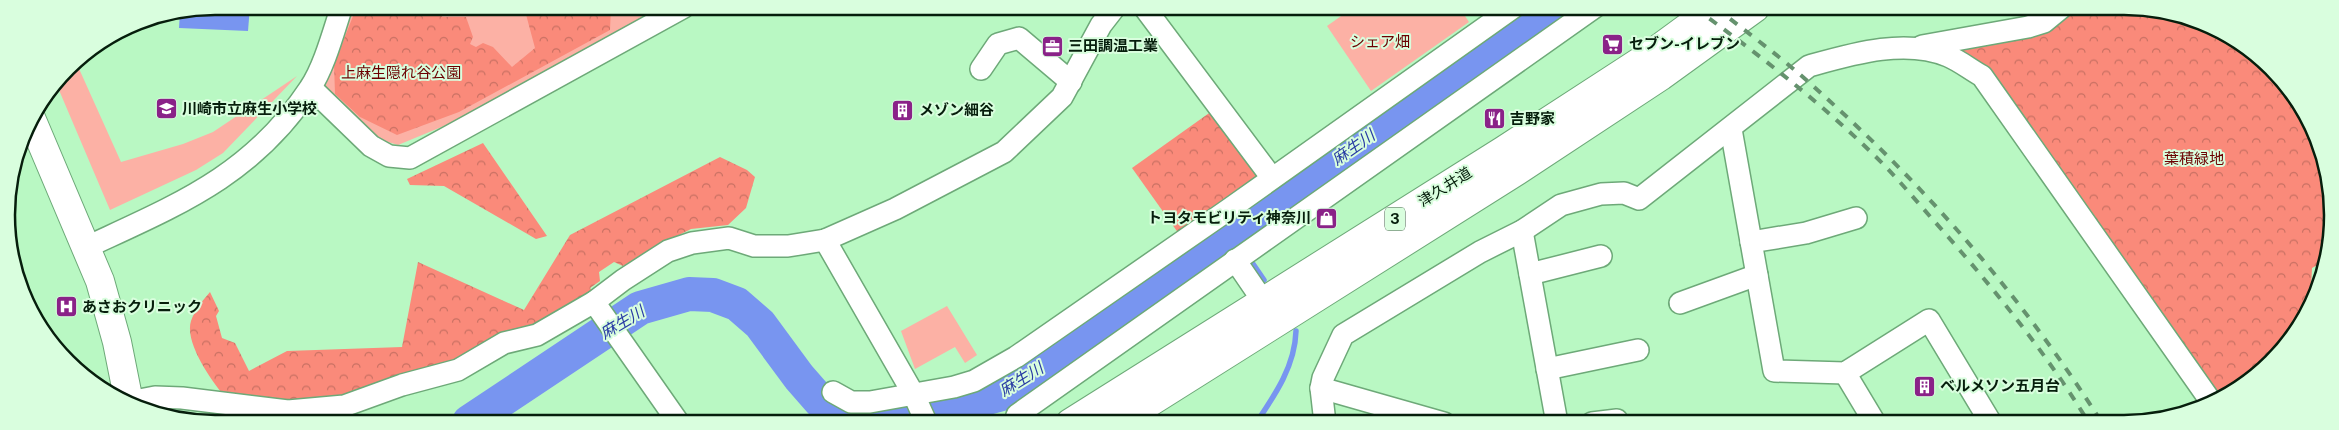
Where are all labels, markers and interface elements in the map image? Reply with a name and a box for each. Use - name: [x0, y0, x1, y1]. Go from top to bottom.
- supermarket icon: セブン-イレブン: [1601, 32, 1625, 56]
- park label: シェア畑: [1350, 33, 1410, 50]
- office icon: 三田調温工業: [1040, 34, 1064, 58]
- place label: セブン-イレブン: [1629, 35, 1740, 52]
- place label: 三田調温工業: [1068, 37, 1158, 54]
- park label: 上麻生隠れ谷公園: [341, 64, 461, 81]
- school or university icon: 川崎市立麻生小学校: [154, 97, 178, 121]
- building icon: メゾン細谷: [891, 98, 915, 122]
- place label: 川崎市立麻生小学校: [182, 100, 317, 117]
- place label: メゾン細谷: [919, 101, 994, 118]
- restaurant icon: 吉野家: [1482, 107, 1506, 131]
- place label: 吉野家: [1510, 110, 1555, 127]
- water label: 麻生川: [1328, 125, 1380, 169]
- park label: 葉積緑地: [2164, 150, 2224, 167]
- street label: 津久井道: [1415, 163, 1475, 210]
- shop icon: トヨタモビリティ神奈川: [1315, 206, 1339, 230]
- road number: 3: [1385, 208, 1405, 230]
- place label: トヨタモビリティ神奈川: [1147, 209, 1311, 226]
- hospital icon: あさおクリニック: [54, 295, 78, 319]
- place label: あさおクリニック: [82, 298, 202, 315]
- water label: 麻生川: [597, 301, 649, 343]
- water label: 麻生川: [996, 358, 1048, 400]
- building icon: ベルメソン五月台: [1912, 374, 1936, 398]
- place label: ベルメソン五月台: [1940, 377, 2060, 394]

